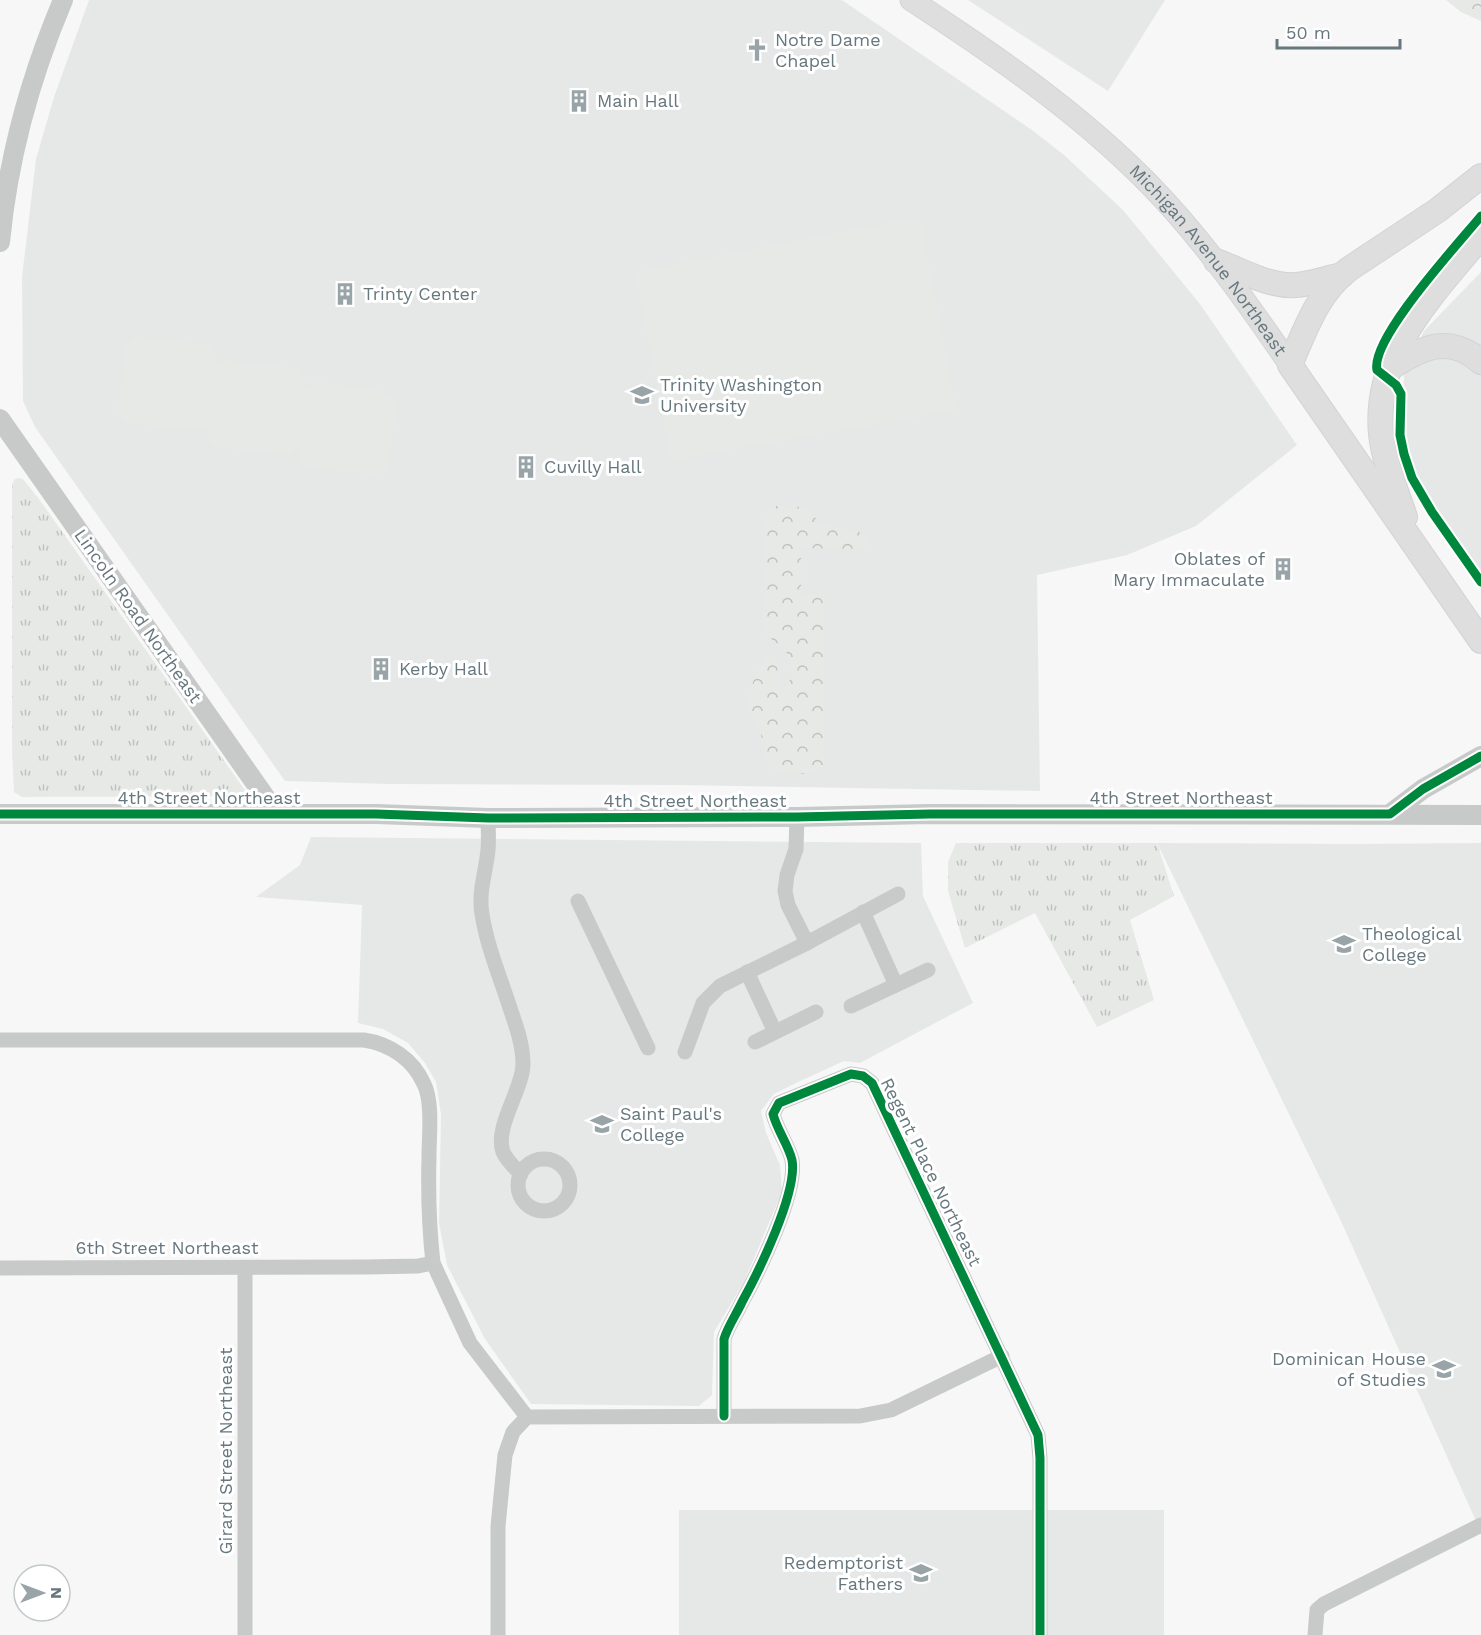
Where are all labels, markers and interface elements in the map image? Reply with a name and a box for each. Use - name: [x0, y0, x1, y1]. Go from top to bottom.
- scale bar: [1277, 12, 1400, 50]
- text: 50 m: [1286, 22, 1331, 43]
- place label: Notre Dame Chapel: [775, 29, 881, 71]
- church icon: Notre Dame Chapel: [744, 37, 770, 63]
- building icon: Main Hall: [566, 88, 592, 114]
- place label: Main Hall: [597, 90, 679, 111]
- street label: Michigan Avenue Northeast: [1126, 160, 1292, 360]
- building icon: Trinty Center: [332, 281, 358, 307]
- place label: Trinty Center: [363, 283, 477, 304]
- place label: Trinity Washington University: [660, 374, 822, 416]
- school or university icon: Trinity Washington University: [629, 382, 655, 408]
- building icon: Cuvilly Hall: [513, 454, 539, 480]
- place label: Cuvilly Hall: [544, 456, 642, 477]
- street label: Lincoln Road Northeast: [70, 525, 207, 707]
- place label: Oblates of Mary Immaculate: [1113, 548, 1265, 590]
- building icon: Oblates of Mary Immaculate: [1270, 556, 1296, 582]
- building icon: Kerby Hall: [368, 656, 394, 682]
- place label: Kerby Hall: [399, 658, 489, 679]
- street label: 4th Street Northeast: [117, 787, 301, 808]
- street label: 4th Street Northeast: [1089, 787, 1273, 808]
- street label: 4th Street Northeast: [603, 790, 787, 811]
- place label: Theological College: [1362, 923, 1462, 965]
- school or university icon: Theological College: [1331, 931, 1357, 957]
- street label: Regent Place Northeast: [877, 1074, 986, 1270]
- place label: Saint Paul's College: [620, 1103, 722, 1145]
- school or university icon: Saint Paul's College: [589, 1111, 615, 1137]
- street label: 6th Street Northeast: [75, 1237, 259, 1258]
- street label: Girard Street Northeast: [215, 1347, 236, 1554]
- place label: Dominican House of Studies: [1272, 1348, 1426, 1390]
- school or university icon: Dominican House of Studies: [1431, 1356, 1457, 1382]
- place label: Redemptorist Fathers: [783, 1552, 903, 1594]
- school or university icon: Redemptorist Fathers: [908, 1560, 934, 1586]
- north arrow: [12, 1563, 72, 1623]
- text: N: [47, 1587, 66, 1599]

